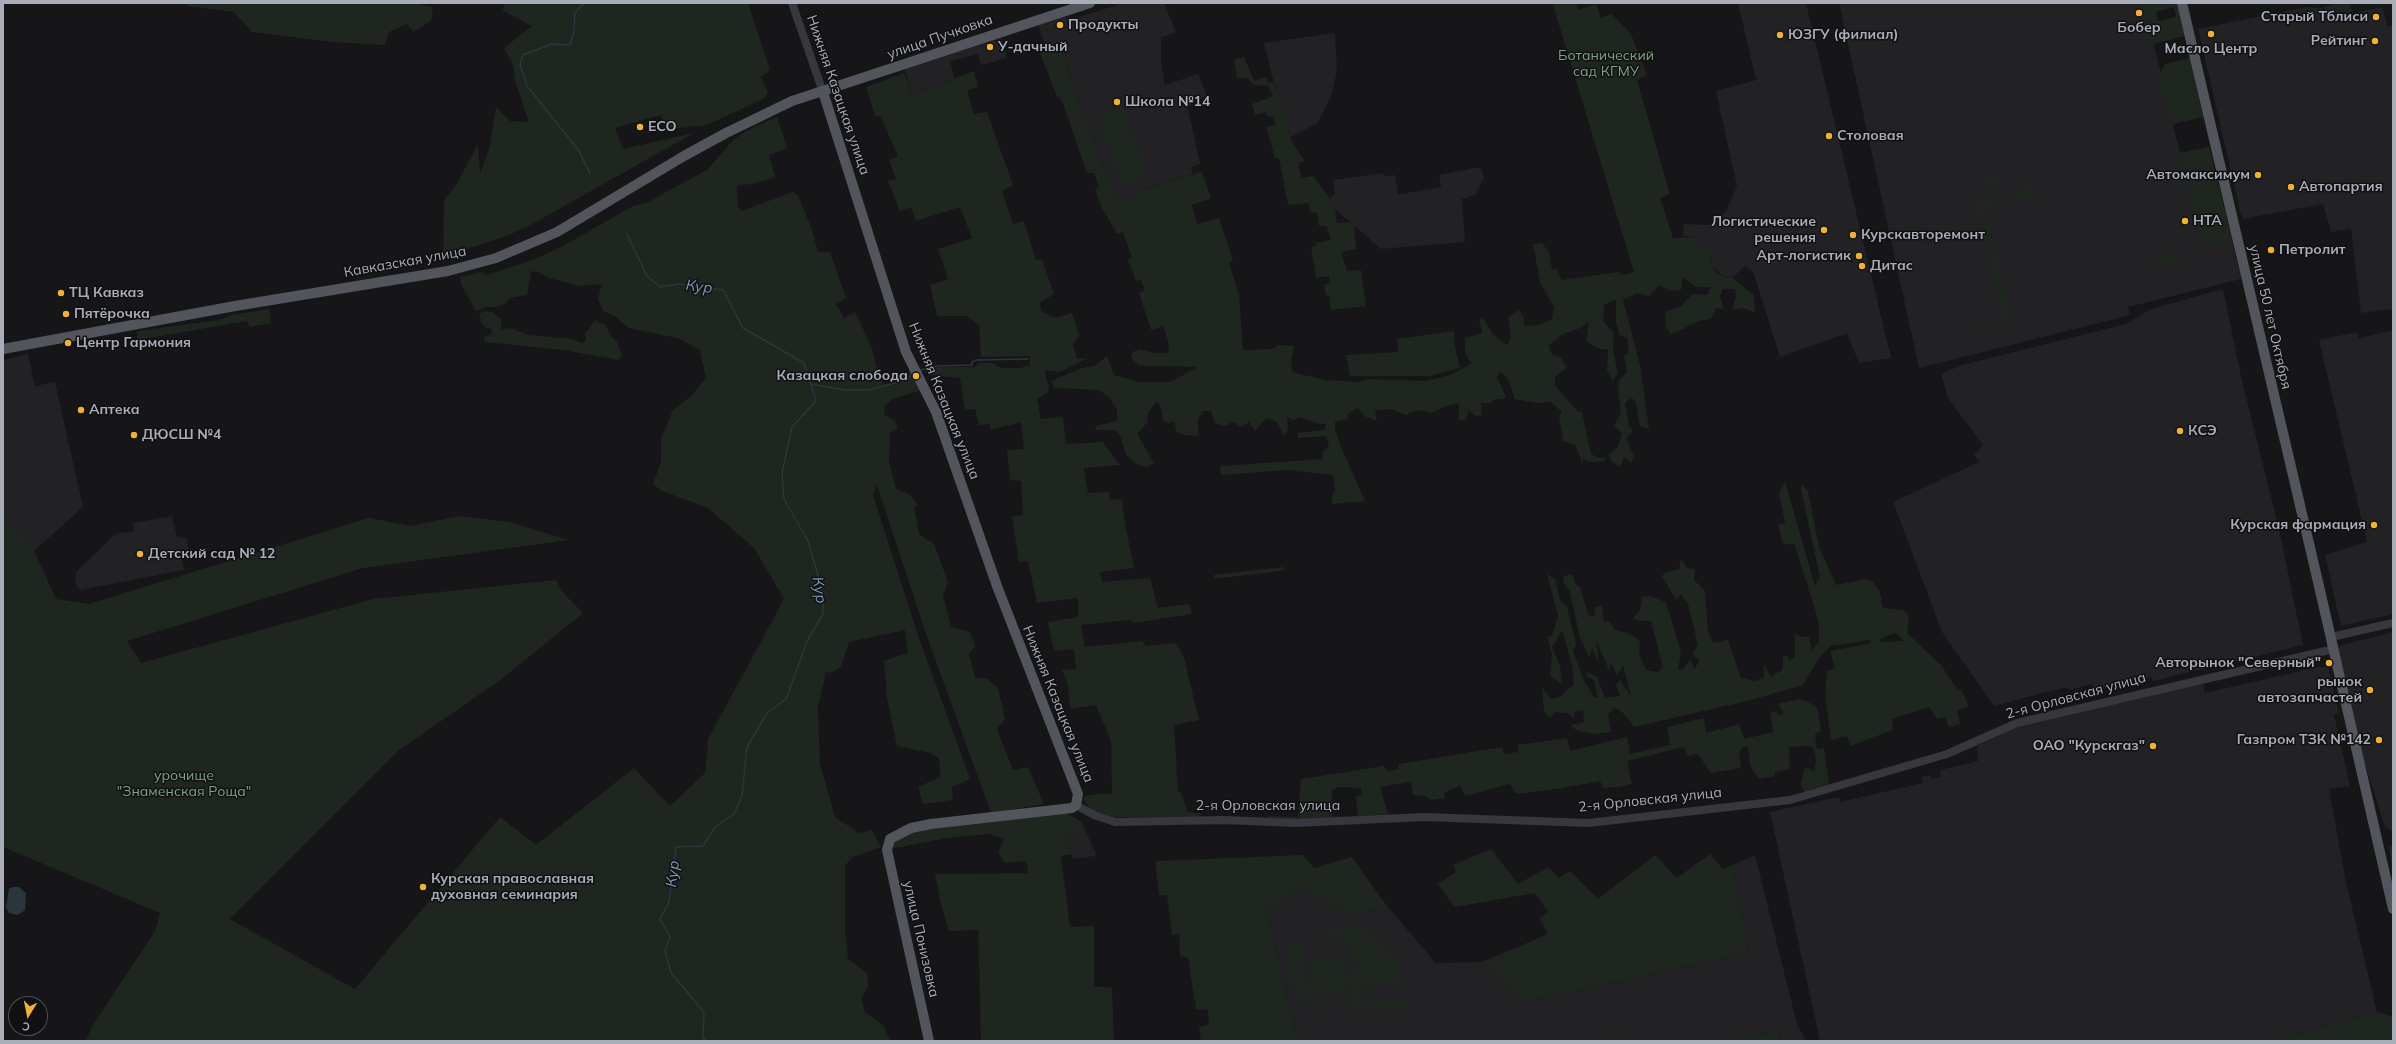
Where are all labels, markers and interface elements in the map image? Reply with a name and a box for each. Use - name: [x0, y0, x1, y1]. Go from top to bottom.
- marker: Бобер: [2134, 8, 2144, 18]
- place label: Старый Тблиси: [2261, 9, 2368, 25]
- street label: улица Пучковка: [885, 11, 995, 63]
- marker: Старый Тблиси: [2371, 12, 2381, 22]
- street label: Нижняя Казацкая улица: [803, 13, 873, 177]
- place label: Продукты: [1068, 17, 1139, 33]
- marker: Продукты: [1055, 20, 1065, 30]
- place label: Бобер: [2117, 20, 2161, 36]
- place label: ЮЗГУ (филиал): [1788, 27, 1899, 43]
- marker: Масло Центр: [2206, 29, 2216, 39]
- marker: ЮЗГУ (филиал): [1775, 30, 1785, 40]
- place label: Рейтинг: [2311, 33, 2367, 49]
- marker: Рейтинг: [2370, 36, 2380, 46]
- place label: У-дачный: [998, 39, 1068, 55]
- place label: Масло Центр: [2165, 41, 2257, 57]
- marker: У-дачный: [985, 42, 995, 52]
- park label: Ботанический сад КГМУ: [1558, 48, 1654, 80]
- place label: Школа №14: [1125, 94, 1210, 110]
- marker: Школа №14: [1112, 97, 1122, 107]
- place label: ECO: [648, 119, 677, 135]
- marker: ECO: [635, 122, 645, 132]
- place label: Столовая: [1837, 128, 1904, 144]
- marker: Столовая: [1824, 131, 1834, 141]
- place label: Автомаксимум: [2146, 167, 2250, 183]
- marker: Автомаксимум: [2253, 170, 2263, 180]
- place label: Автопартия: [2299, 179, 2383, 195]
- marker: Автопартия: [2286, 182, 2296, 192]
- place label: НТА: [2193, 213, 2222, 229]
- place label: Логистические решения: [1711, 214, 1816, 246]
- marker: НТА: [2180, 216, 2190, 226]
- marker: Логистические решения: [1819, 225, 1829, 235]
- place label: Курскавторемонт: [1861, 227, 1985, 243]
- marker: Курскавторемонт: [1848, 230, 1858, 240]
- place label: Петролит: [2279, 242, 2346, 258]
- street label: Кавказская улица: [342, 243, 468, 281]
- street label: улица 50 лет Октября: [2245, 243, 2295, 391]
- marker: Петролит: [2266, 245, 2276, 255]
- place label: Арт-логистик: [1757, 248, 1851, 264]
- marker: Арт-логистик: [1854, 251, 1864, 261]
- place label: Дитас: [1870, 258, 1913, 274]
- marker: Дитас: [1857, 261, 1867, 271]
- water label: Кур: [685, 276, 713, 298]
- place label: ТЦ Кавказ: [69, 285, 144, 301]
- marker: ТЦ Кавказ: [56, 288, 66, 298]
- place label: Пятёрочка: [74, 306, 150, 322]
- marker: Пятёрочка: [61, 309, 71, 319]
- street label: Нижняя Казацкая улица: [905, 320, 983, 482]
- place label: Центр Гармония: [76, 335, 191, 351]
- marker: Центр Гармония: [63, 338, 73, 348]
- place label: Казацкая слобода: [777, 368, 908, 384]
- marker: Казацкая слобода: [911, 371, 921, 381]
- place label: Аптека: [89, 402, 140, 418]
- marker: Аптека: [76, 405, 86, 415]
- place label: КСЭ: [2188, 423, 2217, 439]
- marker: КСЭ: [2175, 426, 2185, 436]
- place label: ДЮСШ №4: [142, 427, 221, 443]
- marker: ДЮСШ №4: [129, 430, 139, 440]
- place label: Курская фармация: [2230, 517, 2366, 533]
- marker: Курская фармация: [2369, 520, 2379, 530]
- place label: Детский сад № 12: [148, 546, 275, 562]
- marker: Детский сад № 12: [135, 549, 145, 559]
- water label: Кур: [808, 575, 830, 605]
- street label: Нижняя Казацкая улица: [1019, 623, 1097, 785]
- place label: Авторынок "Северный": [2155, 655, 2321, 671]
- marker: Авторынок "Северный": [2324, 658, 2334, 668]
- street label: 2-я Орловская улица: [2004, 669, 2148, 723]
- place label: рынок автозапчастей: [2257, 674, 2362, 706]
- marker: рынок автозапчастей: [2365, 685, 2375, 695]
- place label: Газпром ТЗК №142: [2237, 732, 2371, 748]
- marker: Газпром ТЗК №142: [2374, 735, 2384, 745]
- place label: ОАО "Курскгаз": [2033, 738, 2145, 754]
- marker: ОАО "Курскгаз": [2148, 741, 2158, 751]
- park label: урочище "Знаменская Роща": [117, 768, 251, 800]
- street label: 2-я Орловская улица: [1577, 784, 1723, 816]
- street label: 2-я Орловская улица: [1196, 798, 1340, 814]
- water label: Кур: [662, 860, 684, 888]
- place label: Курская православная духовная семинария: [431, 871, 594, 904]
- street label: улица Понизовка: [899, 879, 943, 999]
- marker: Курская православная духовная семинария: [418, 882, 428, 892]
- north arrow: [8, 996, 48, 1036]
- text: С: [21, 1019, 31, 1034]

